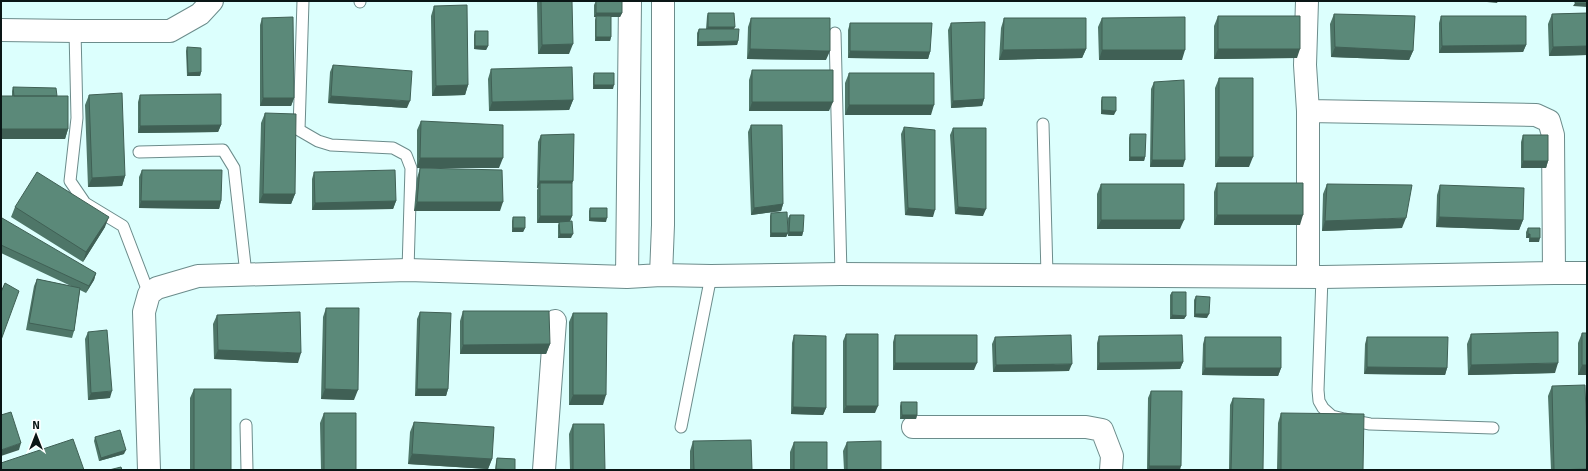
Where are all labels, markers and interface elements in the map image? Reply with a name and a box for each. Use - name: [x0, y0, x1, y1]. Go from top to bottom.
- north arrow: [16, 415, 56, 455]
- text: N: [32, 419, 40, 432]

